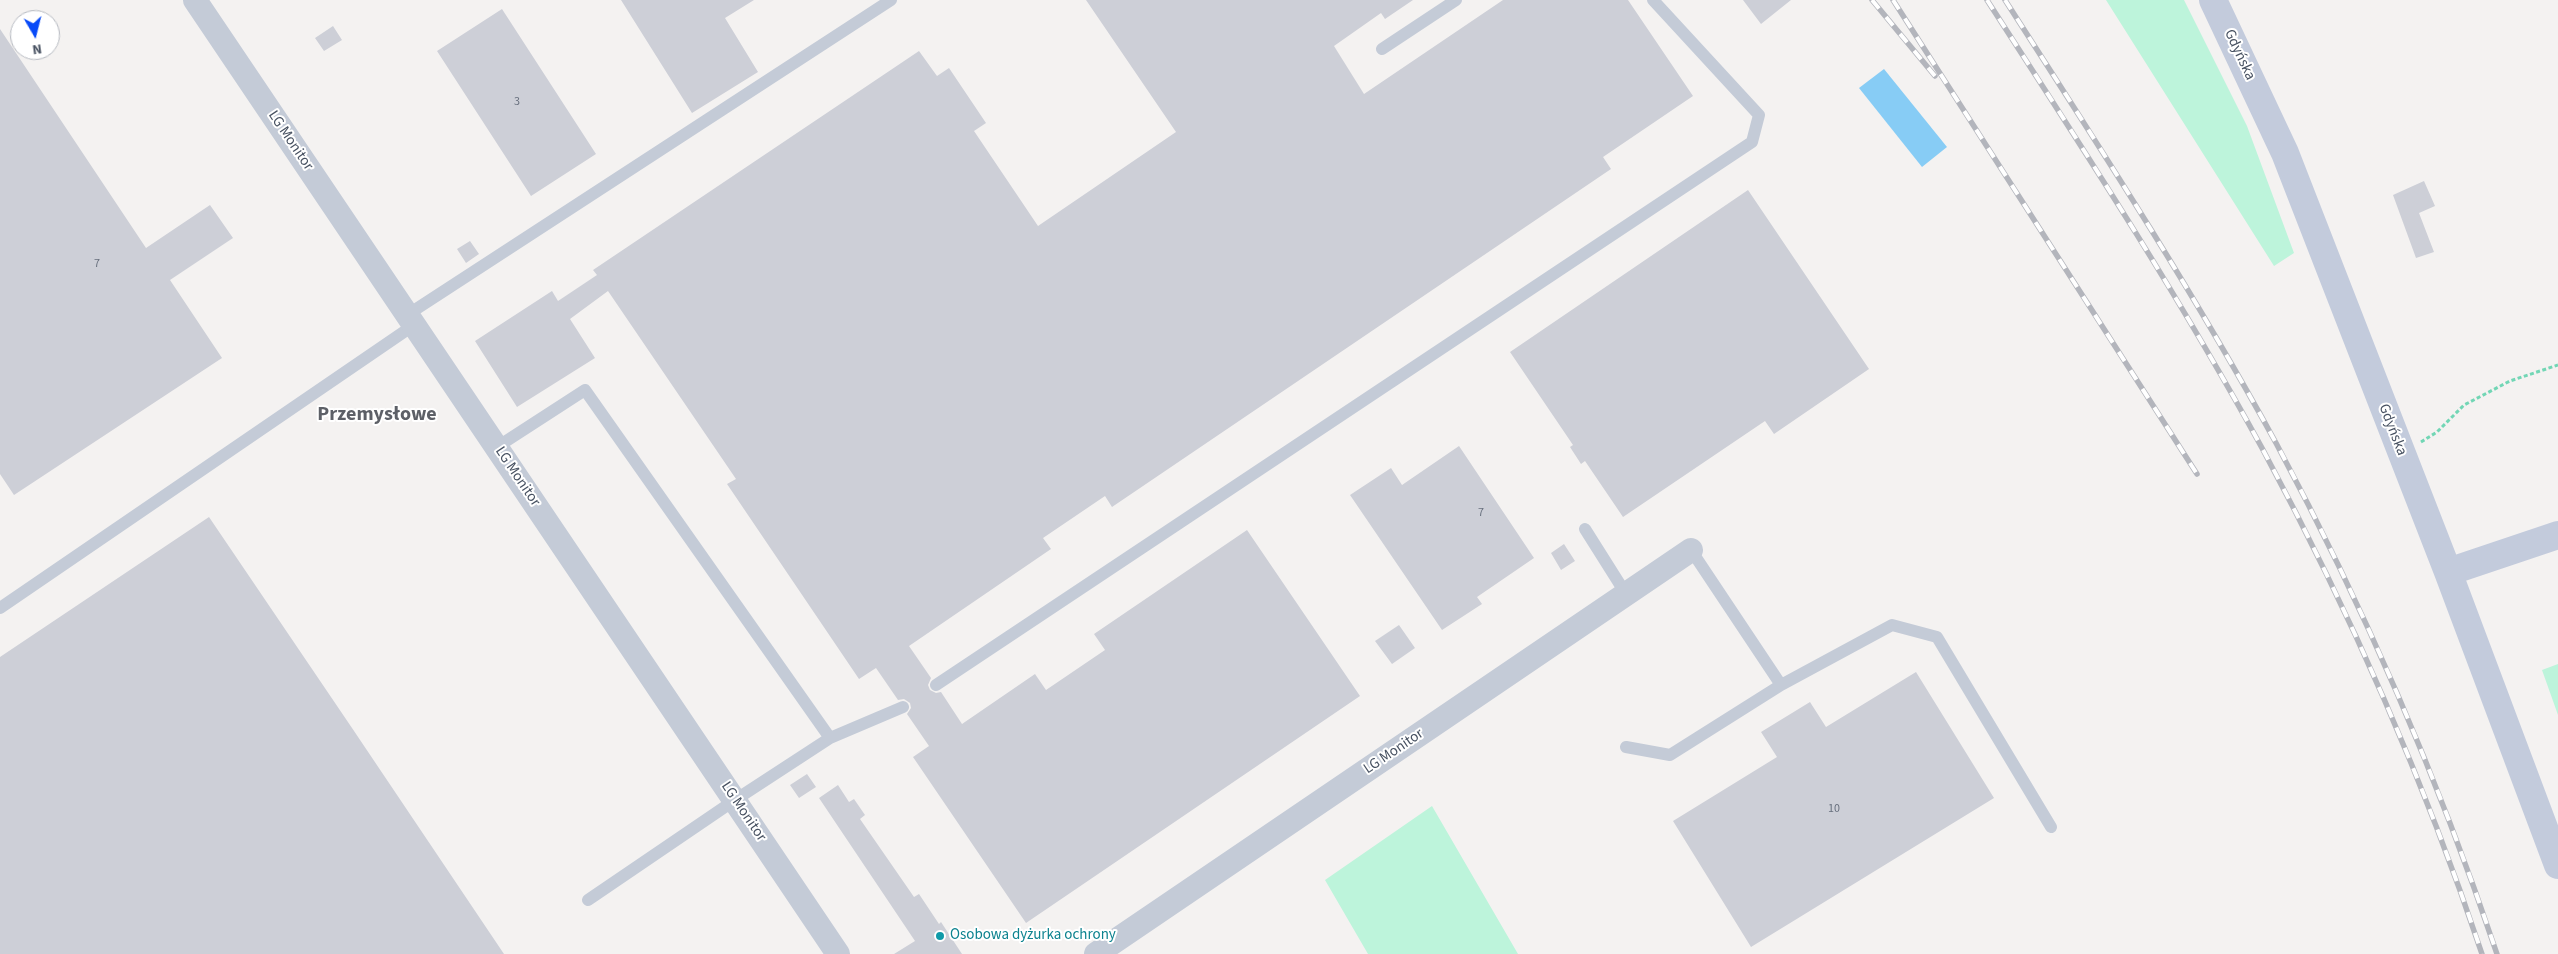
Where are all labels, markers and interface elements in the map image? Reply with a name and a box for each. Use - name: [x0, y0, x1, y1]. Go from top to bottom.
- north arrow: [10, 10, 60, 60]
- street label: Gdyńska: [2219, 27, 2259, 83]
- text: N: [31, 38, 43, 59]
- house number: 3: [514, 95, 520, 109]
- street label: LG Monitor: [263, 108, 317, 174]
- house number: 7: [94, 257, 100, 271]
- street label: Gdyńska: [2374, 402, 2410, 458]
- district label: Przemysłowe: [317, 404, 437, 428]
- street label: LG Monitor: [490, 444, 544, 510]
- house number: 7: [1478, 506, 1484, 520]
- street label: LG Monitor: [1361, 725, 1427, 779]
- street label: LG Monitor: [716, 779, 770, 845]
- house number: 10: [1828, 802, 1840, 816]
- place label: Osobowa dyżurka ochrony: [950, 927, 1116, 945]
- marker: Osobowa dyżurka ochrony: [934, 930, 946, 942]

